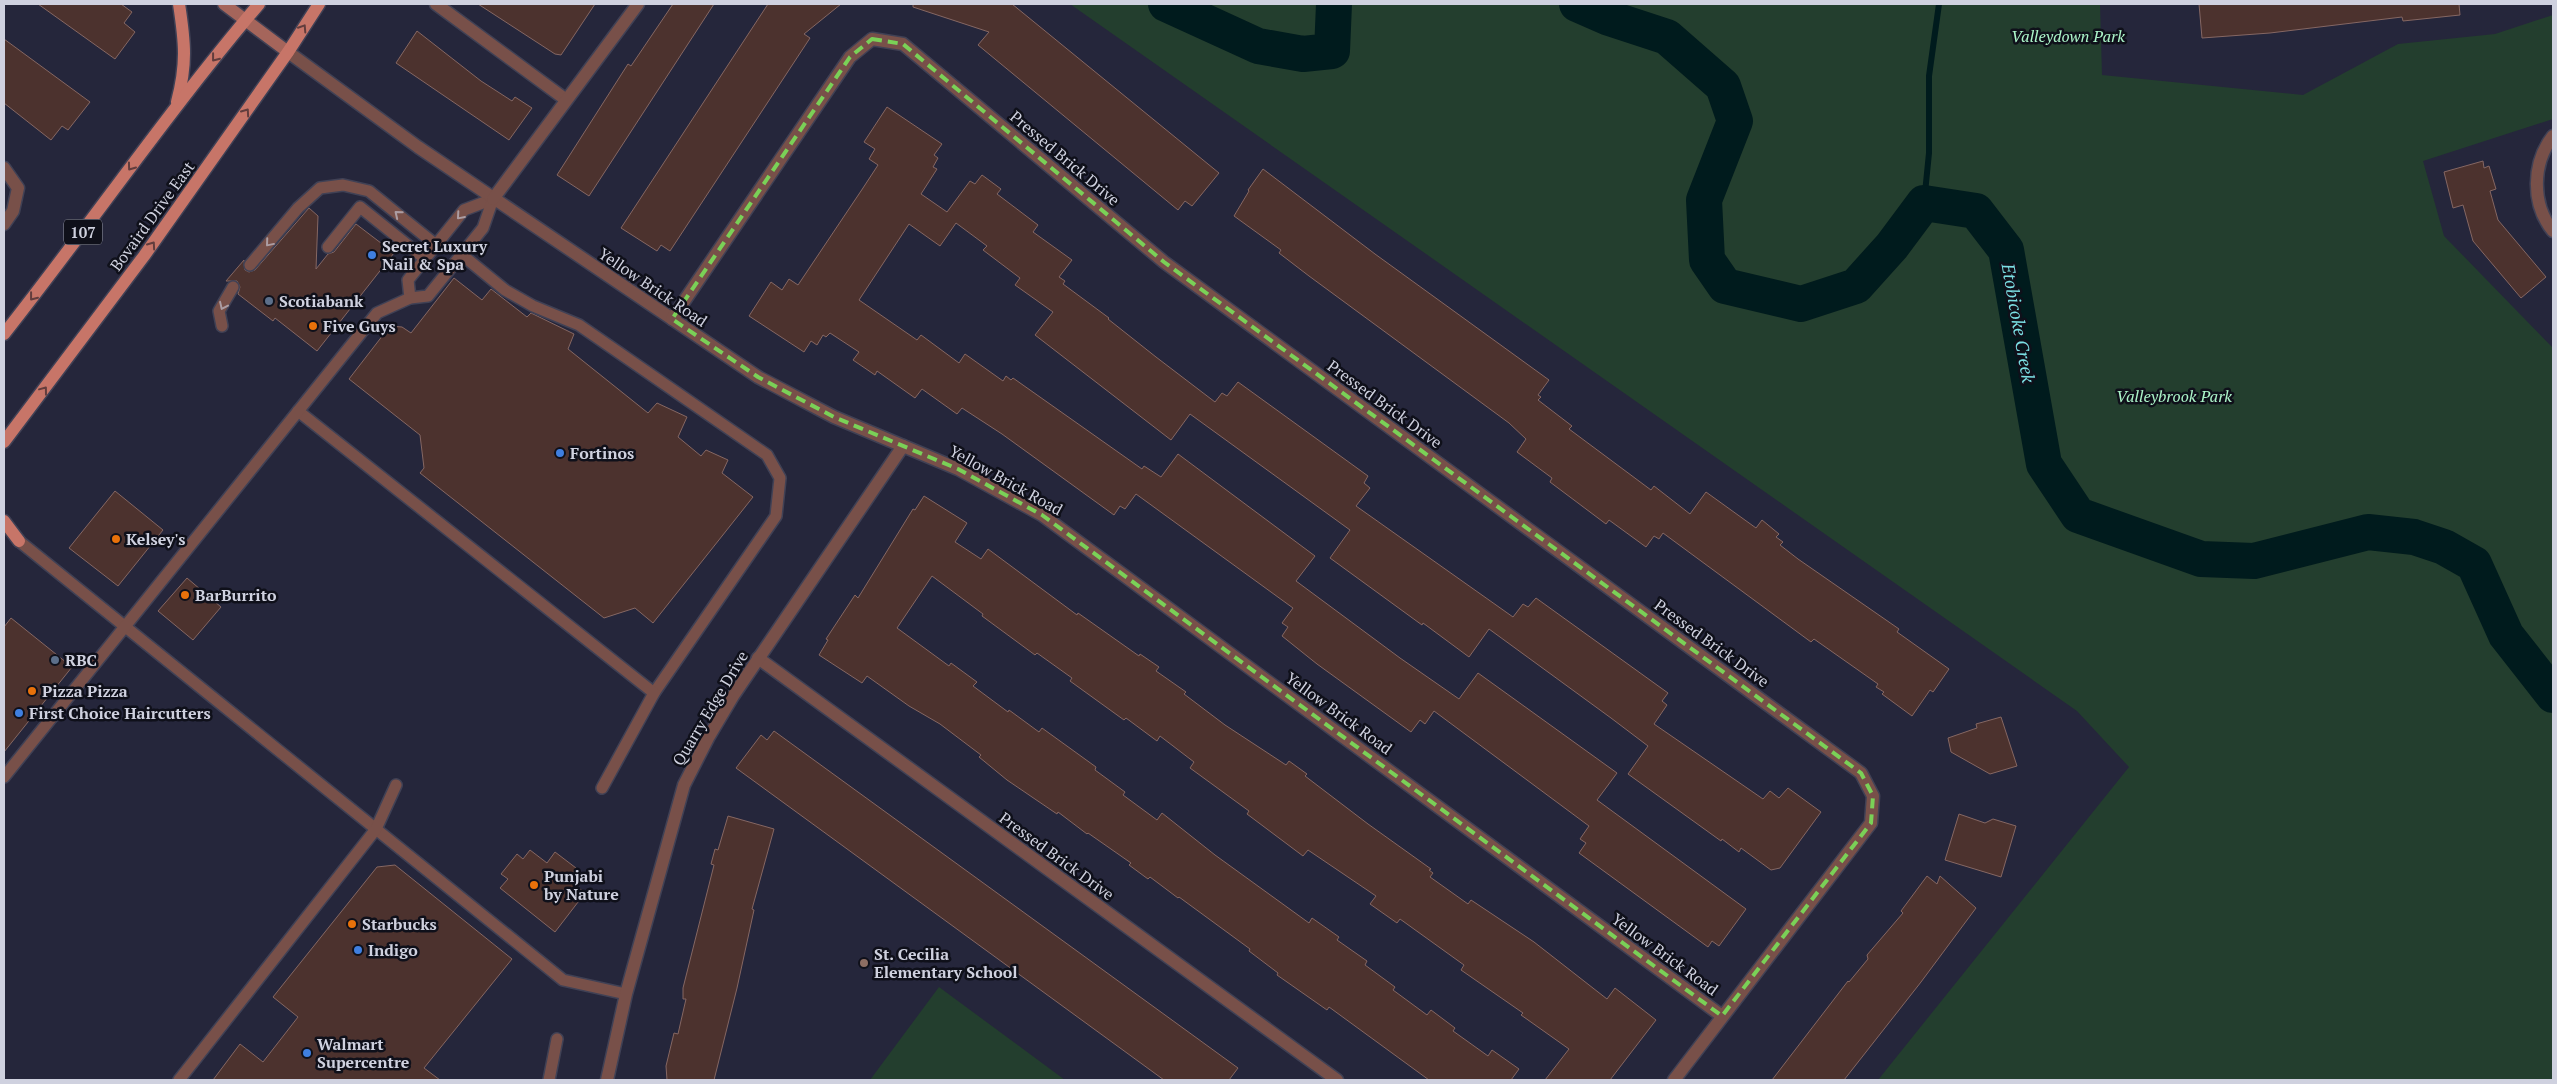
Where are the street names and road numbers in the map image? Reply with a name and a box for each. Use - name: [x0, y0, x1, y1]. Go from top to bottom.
- street label: Pressed Brick Drive: [1005, 106, 1125, 210]
- street label: Bovaird Drive East: [105, 157, 199, 275]
- road number: 107: [64, 220, 102, 244]
- street label: Yellow Brick Road: [594, 242, 712, 332]
- street label: Pressed Brick Drive: [1323, 355, 1447, 453]
- street label: Yellow Brick Road: [945, 440, 1067, 520]
- street label: Pressed Brick Drive: [1650, 594, 1774, 692]
- street label: Quarry Edge Drive: [667, 646, 753, 770]
- street label: Yellow Brick Road: [1281, 667, 1397, 759]
- street label: Pressed Brick Drive: [995, 807, 1119, 905]
- street label: Yellow Brick Road: [1607, 908, 1723, 1000]

